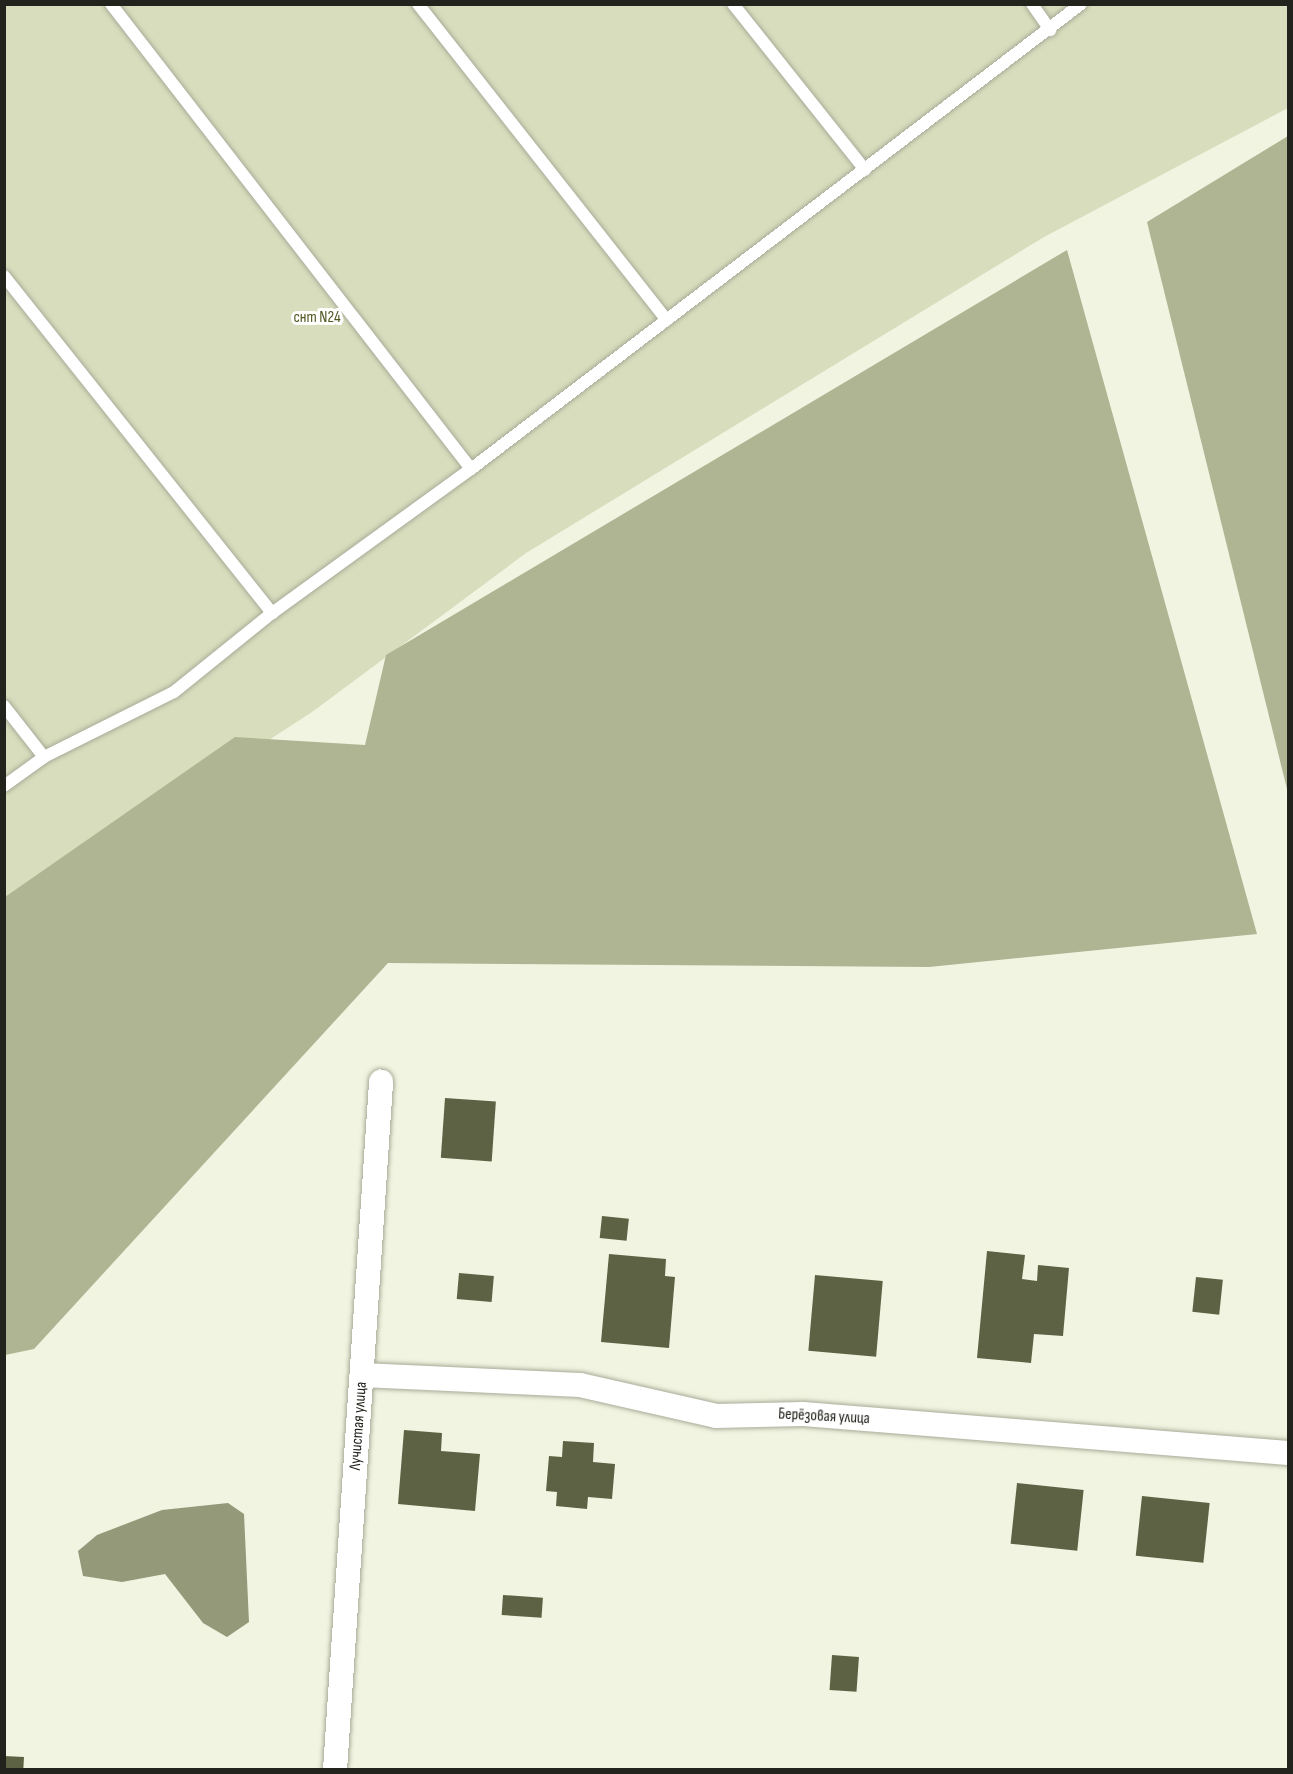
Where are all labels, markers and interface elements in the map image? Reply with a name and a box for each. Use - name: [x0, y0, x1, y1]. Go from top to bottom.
- park label: снт N24: [293, 308, 341, 328]
- street label: Лучистая улица: [346, 1381, 372, 1471]
- street label: Берёзовая улица: [778, 1405, 870, 1429]

